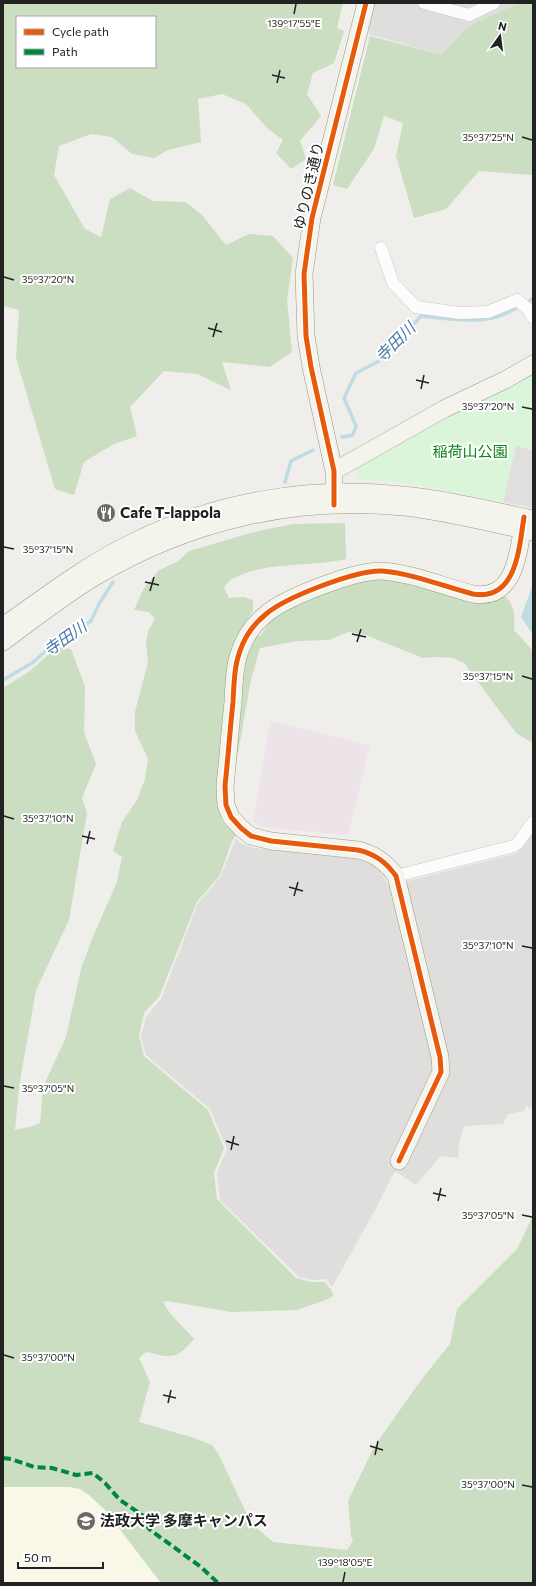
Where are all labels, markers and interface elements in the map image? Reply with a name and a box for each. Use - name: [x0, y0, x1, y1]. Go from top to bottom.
- legend: [16, 16, 156, 68]
- north arrow: [480, 16, 520, 56]
- text: 139°17'55"E: [267, 17, 321, 29]
- text: N: [497, 19, 508, 33]
- text: Cycle path: [52, 24, 109, 38]
- text: Path: [52, 44, 78, 58]
- text: 35°37'25"N: [462, 131, 514, 143]
- street label: ゆりのき通り: [289, 140, 327, 231]
- text: 35°37'20"N: [22, 273, 74, 285]
- water label: 寺田川: [371, 317, 420, 365]
- text: 35°37'20"N: [462, 400, 514, 412]
- park label: 稲荷山公園: [432, 442, 508, 460]
- restaurant icon: Cafe T-lappola: [95, 502, 117, 524]
- place label: Cafe T-lappola: [120, 503, 221, 521]
- text: 35°37'15"N: [23, 543, 73, 555]
- water label: 寺田川: [40, 615, 91, 659]
- text: 35°37'15"N: [463, 670, 513, 682]
- text: 35°37'10"N: [22, 812, 74, 824]
- text: 35°37'10"N: [462, 939, 514, 951]
- text: 35°37'05"N: [22, 1082, 74, 1094]
- text: 35°37'05"N: [462, 1209, 514, 1221]
- text: 35°37'00"N: [21, 1351, 75, 1363]
- text: 35°37'00"N: [461, 1478, 515, 1490]
- school or university icon: 法政大学 多摩キャンパス: [75, 1510, 97, 1532]
- place label: 法政大学 多摩キャンパス: [100, 1511, 268, 1529]
- scale bar: [18, 1544, 103, 1570]
- text: 50 m: [24, 1550, 52, 1564]
- text: 139°18'05"E: [317, 1556, 373, 1568]

